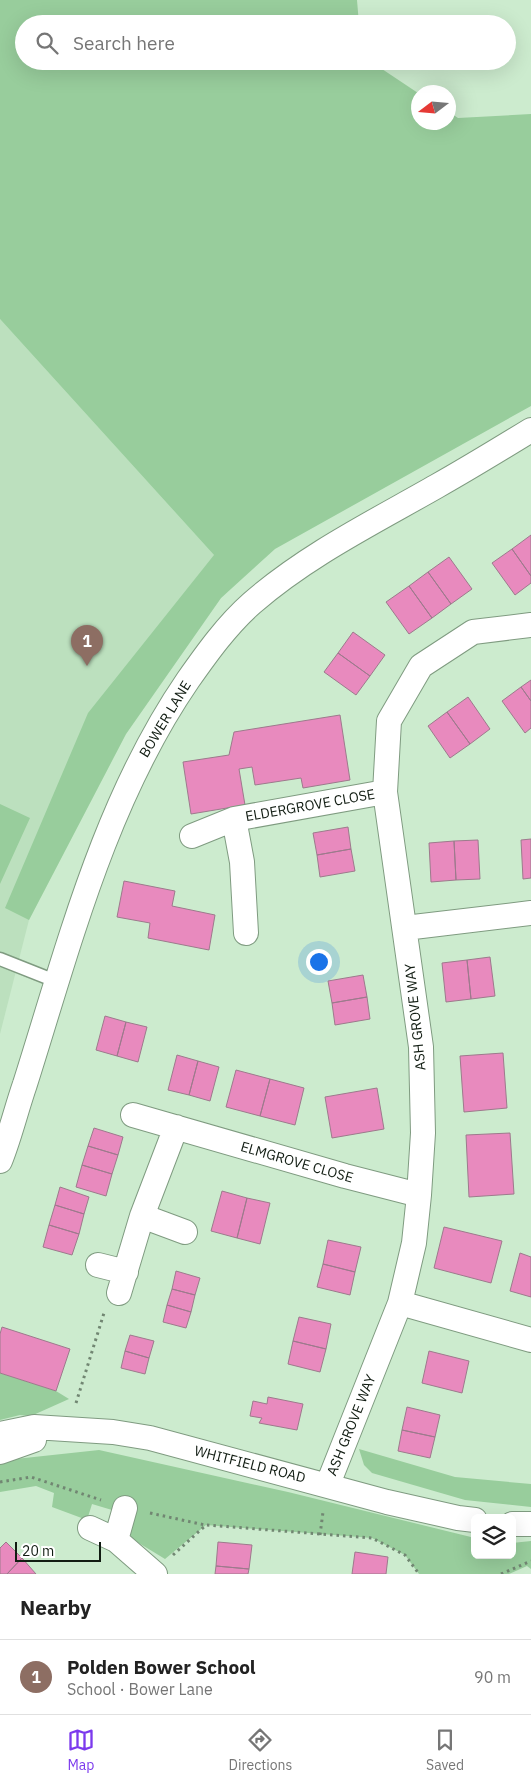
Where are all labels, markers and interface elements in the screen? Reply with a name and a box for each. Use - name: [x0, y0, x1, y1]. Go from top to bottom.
- search box: [15, 15, 516, 70]
- icon: search: [33, 29, 61, 57]
- text: Search here: [73, 31, 175, 55]
- north arrow: [411, 85, 456, 130]
- pin: 1: [71, 625, 103, 666]
- street label: BOWER LANE: [135, 677, 195, 761]
- street label: ELDERGROVE CLOSE: [244, 785, 376, 825]
- your location: [306, 949, 332, 975]
- street label: ASH GROVE WAY: [400, 962, 430, 1071]
- street label: ELMGROVE CLOSE: [239, 1137, 355, 1187]
- street label: ASH GROVE WAY: [323, 1371, 380, 1478]
- street label: WHITFIELD ROAD: [192, 1441, 308, 1487]
- map controls: [471, 1514, 516, 1559]
- button: layers: [471, 1514, 516, 1559]
- scale bar: [15, 1539, 101, 1562]
- text: 20 m: [22, 1542, 54, 1560]
- text: Nearby: [20, 1593, 91, 1621]
- text: Polden Bower School: [67, 1655, 256, 1679]
- text: 1: [31, 1667, 41, 1687]
- text: 90 m: [474, 1667, 511, 1687]
- text: School · Bower Lane: [67, 1679, 213, 1699]
- tab: Map: [67, 1726, 95, 1774]
- tab: Directions: [229, 1726, 292, 1774]
- tab: Saved: [426, 1726, 464, 1774]

